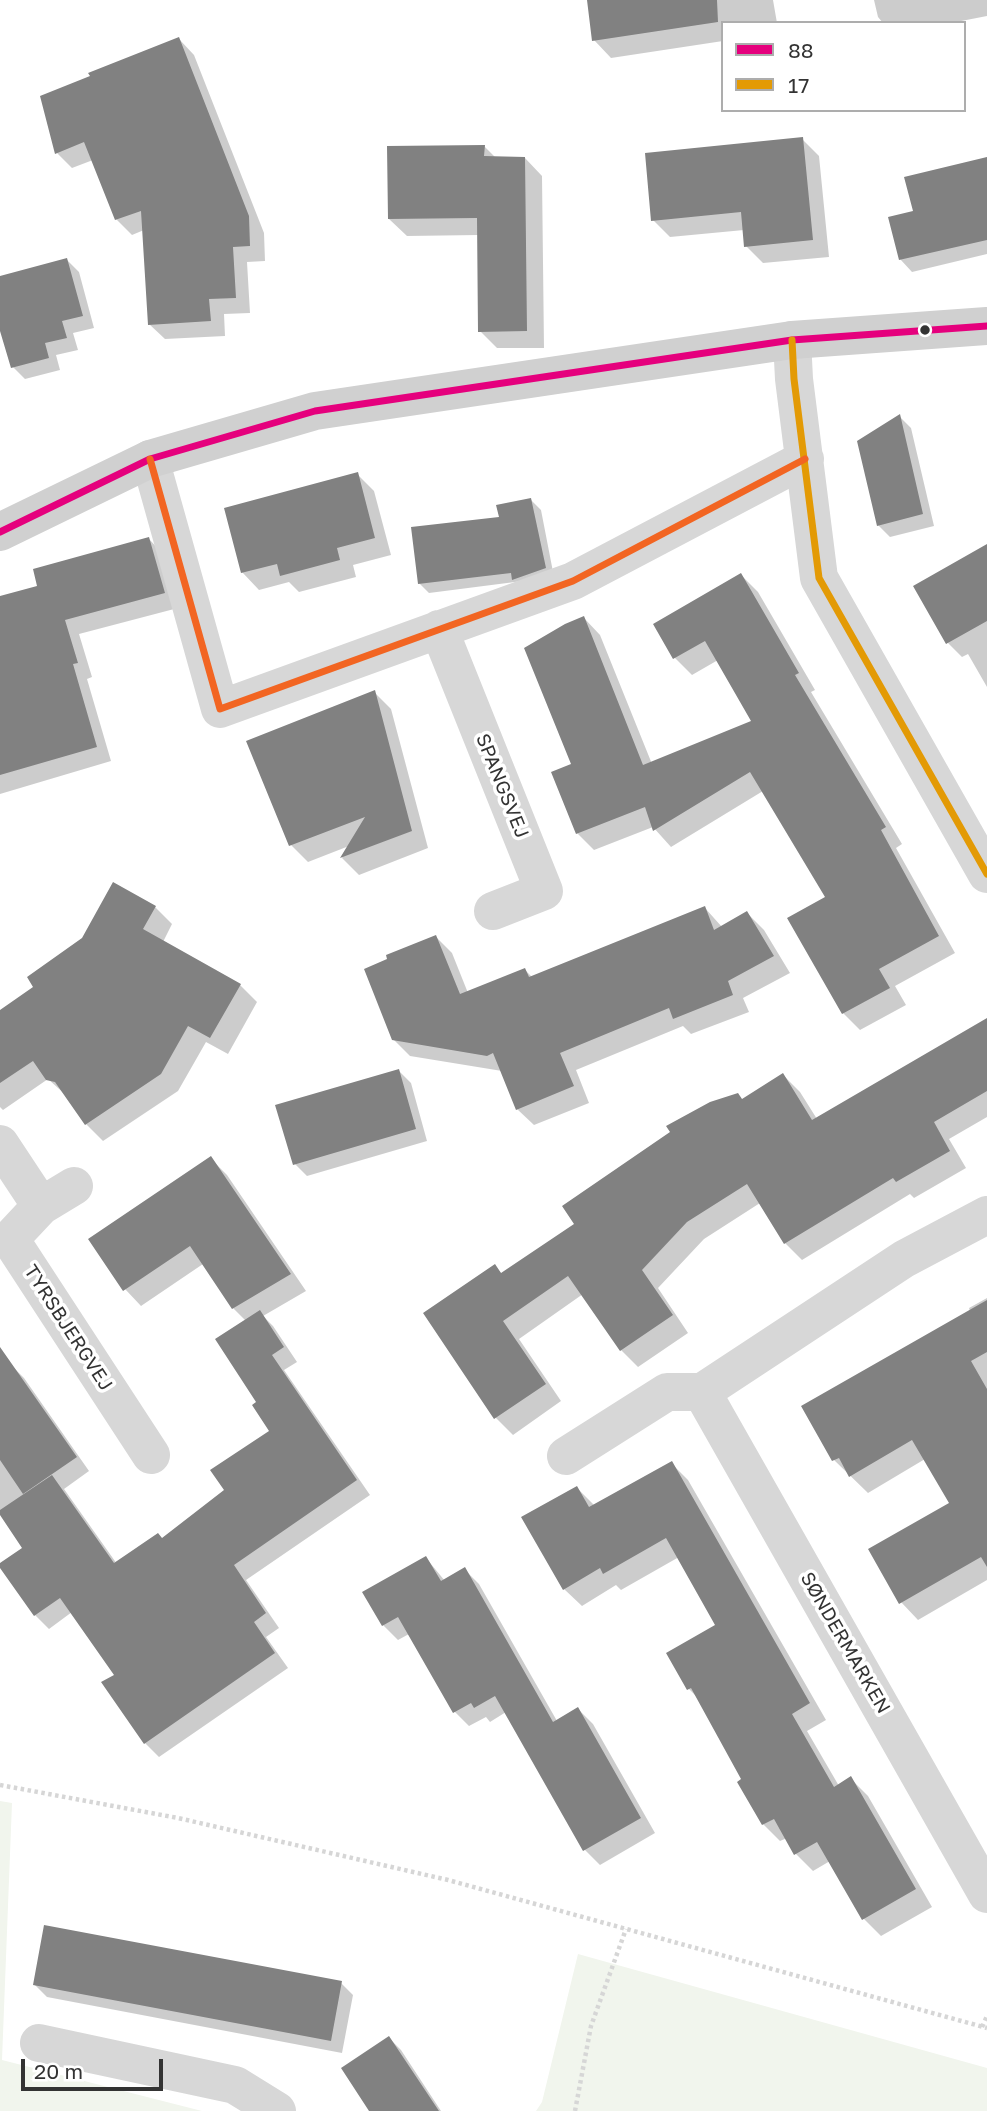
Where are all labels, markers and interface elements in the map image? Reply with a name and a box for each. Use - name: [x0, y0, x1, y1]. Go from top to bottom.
- legend: [721, 21, 966, 112]
- text: 88: [788, 37, 814, 63]
- text: 17: [788, 72, 809, 98]
- unlabelled marker: [918, 323, 932, 337]
- street label: SPANGSVEJ: [471, 731, 533, 841]
- street label: TYRSBJERGVEJ: [19, 1261, 117, 1395]
- street label: SØNDERMARKEN: [795, 1568, 895, 1718]
- scale bar: [24, 2044, 166, 2088]
- text: 20 m: [34, 2058, 83, 2084]

